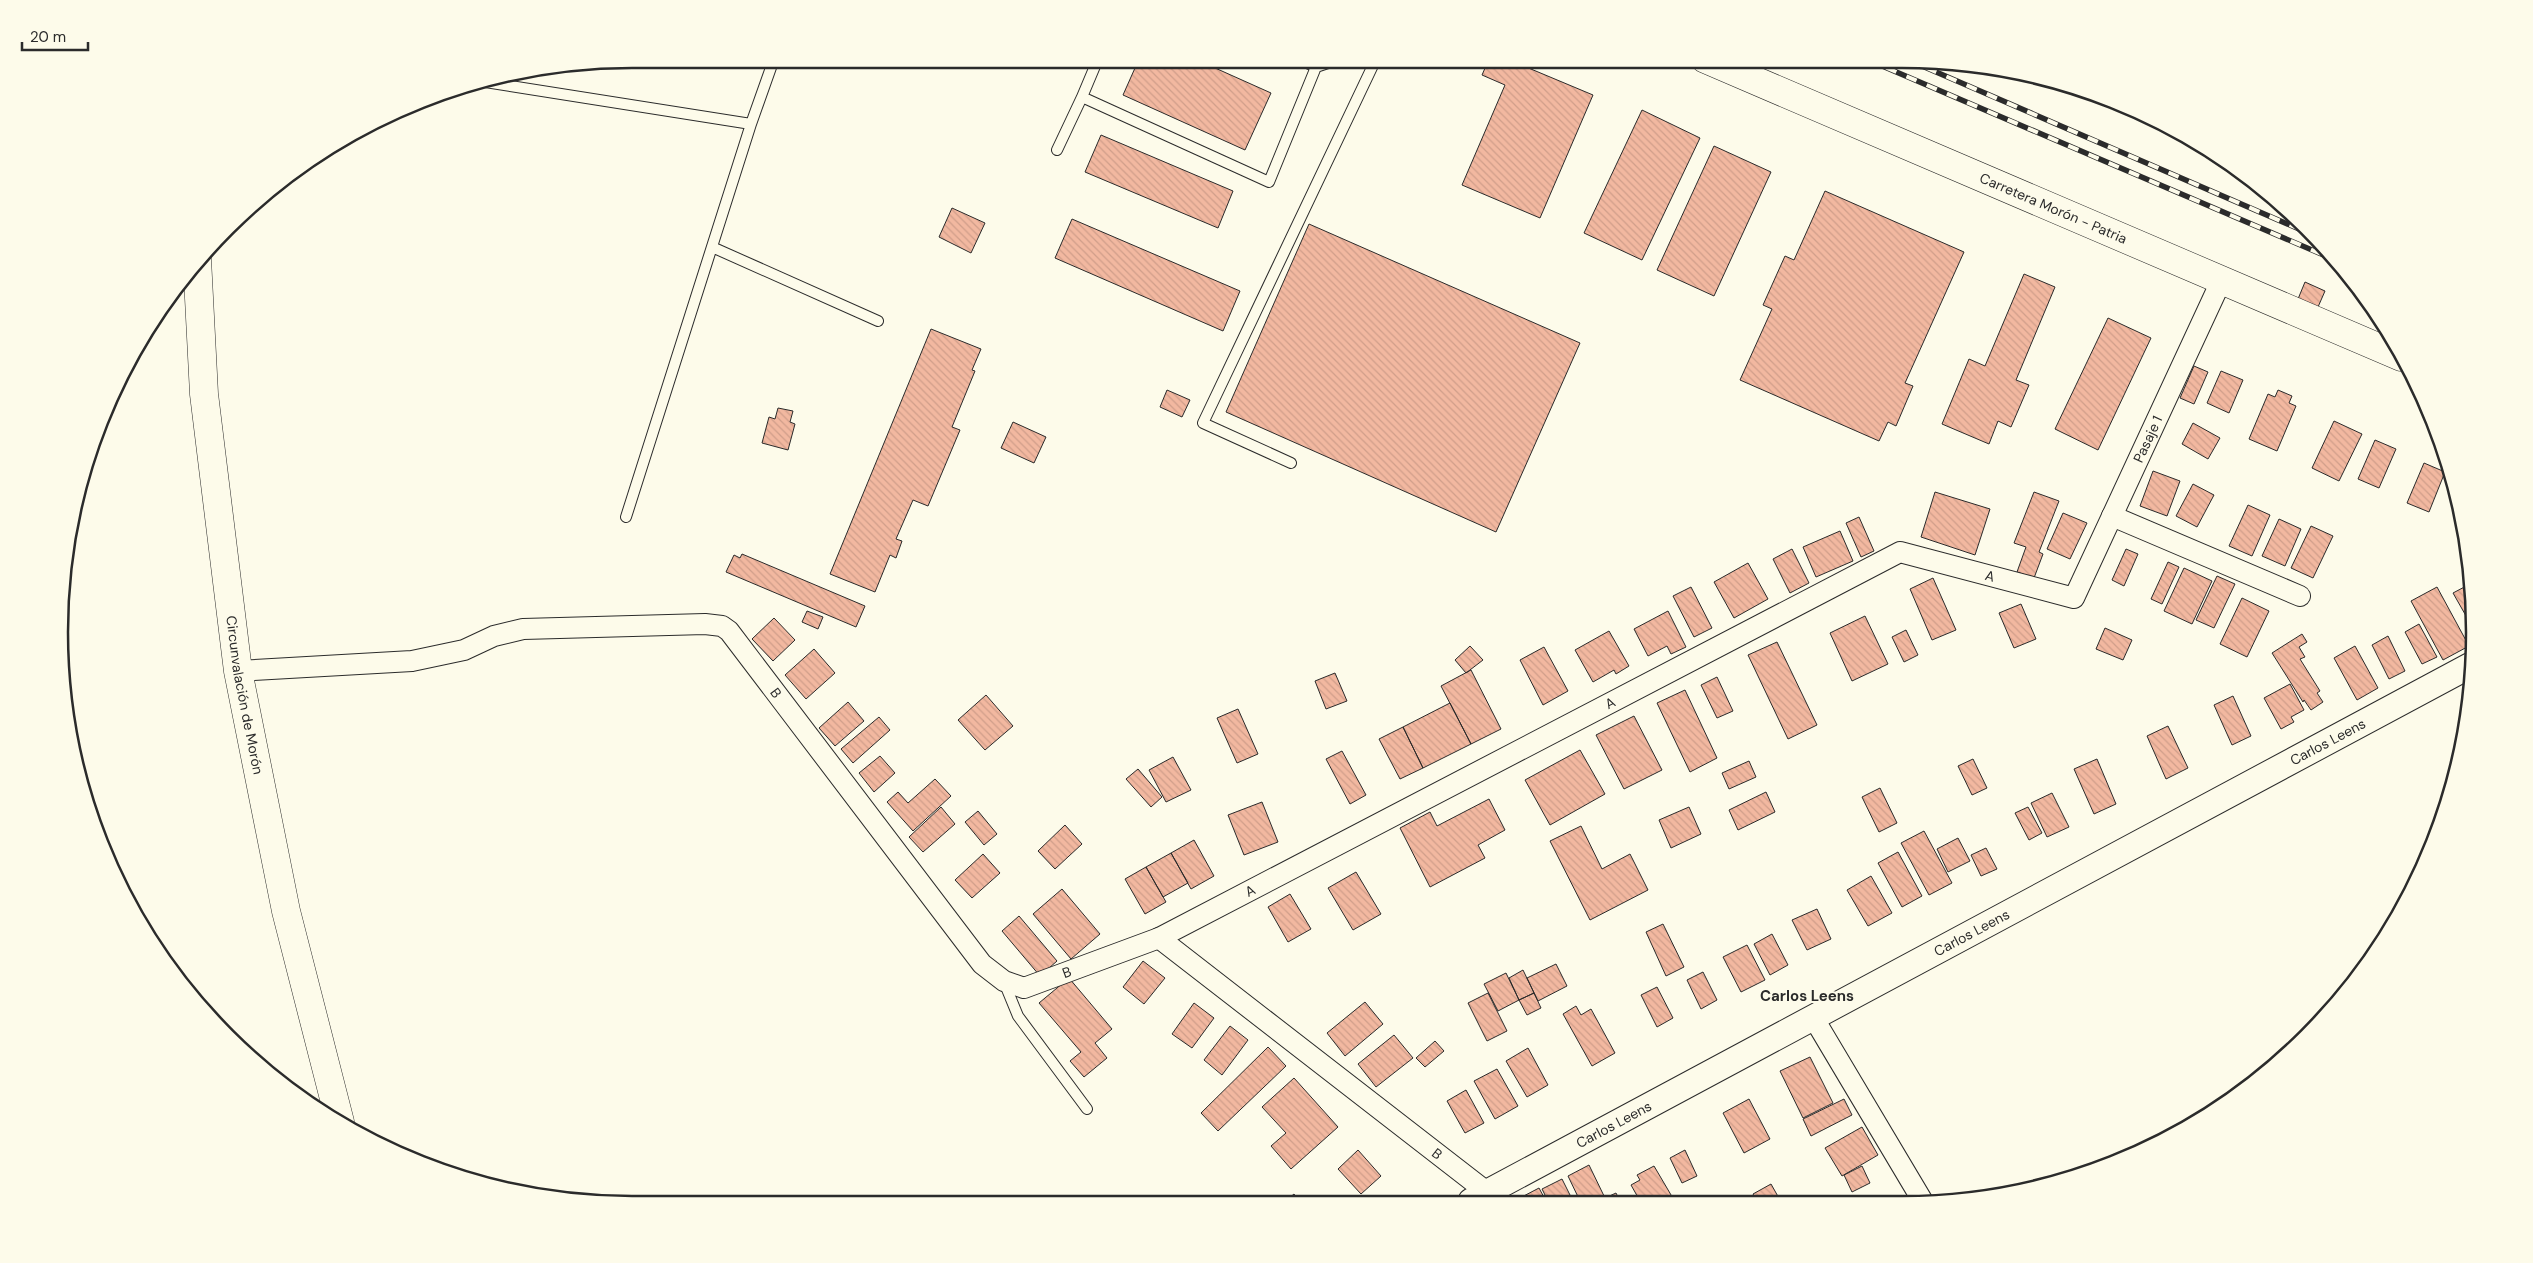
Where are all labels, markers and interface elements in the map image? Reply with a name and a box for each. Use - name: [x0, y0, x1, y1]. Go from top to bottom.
- scale bar: [22, 20, 89, 52]
- text: 20 m: [30, 27, 66, 47]
- street label: Carretera Morón - Patria: [1977, 169, 2130, 248]
- street label: Pasaje 1: [2129, 413, 2166, 465]
- street label: A: [1983, 566, 1997, 586]
- street label: Circunvalación de Morón: [222, 615, 267, 776]
- street label: B: [766, 684, 786, 702]
- street label: A: [1602, 693, 1618, 713]
- street label: Carlos Leens: [2287, 714, 2369, 769]
- street label: A: [1242, 880, 1258, 901]
- street label: Carlos Leens: [1931, 905, 2013, 960]
- street label: B: [1060, 962, 1074, 982]
- district label: Carlos Leens: [1760, 986, 1854, 1006]
- street label: Carlos Leens: [1573, 1097, 1655, 1152]
- street label: B: [1428, 1144, 1446, 1163]

